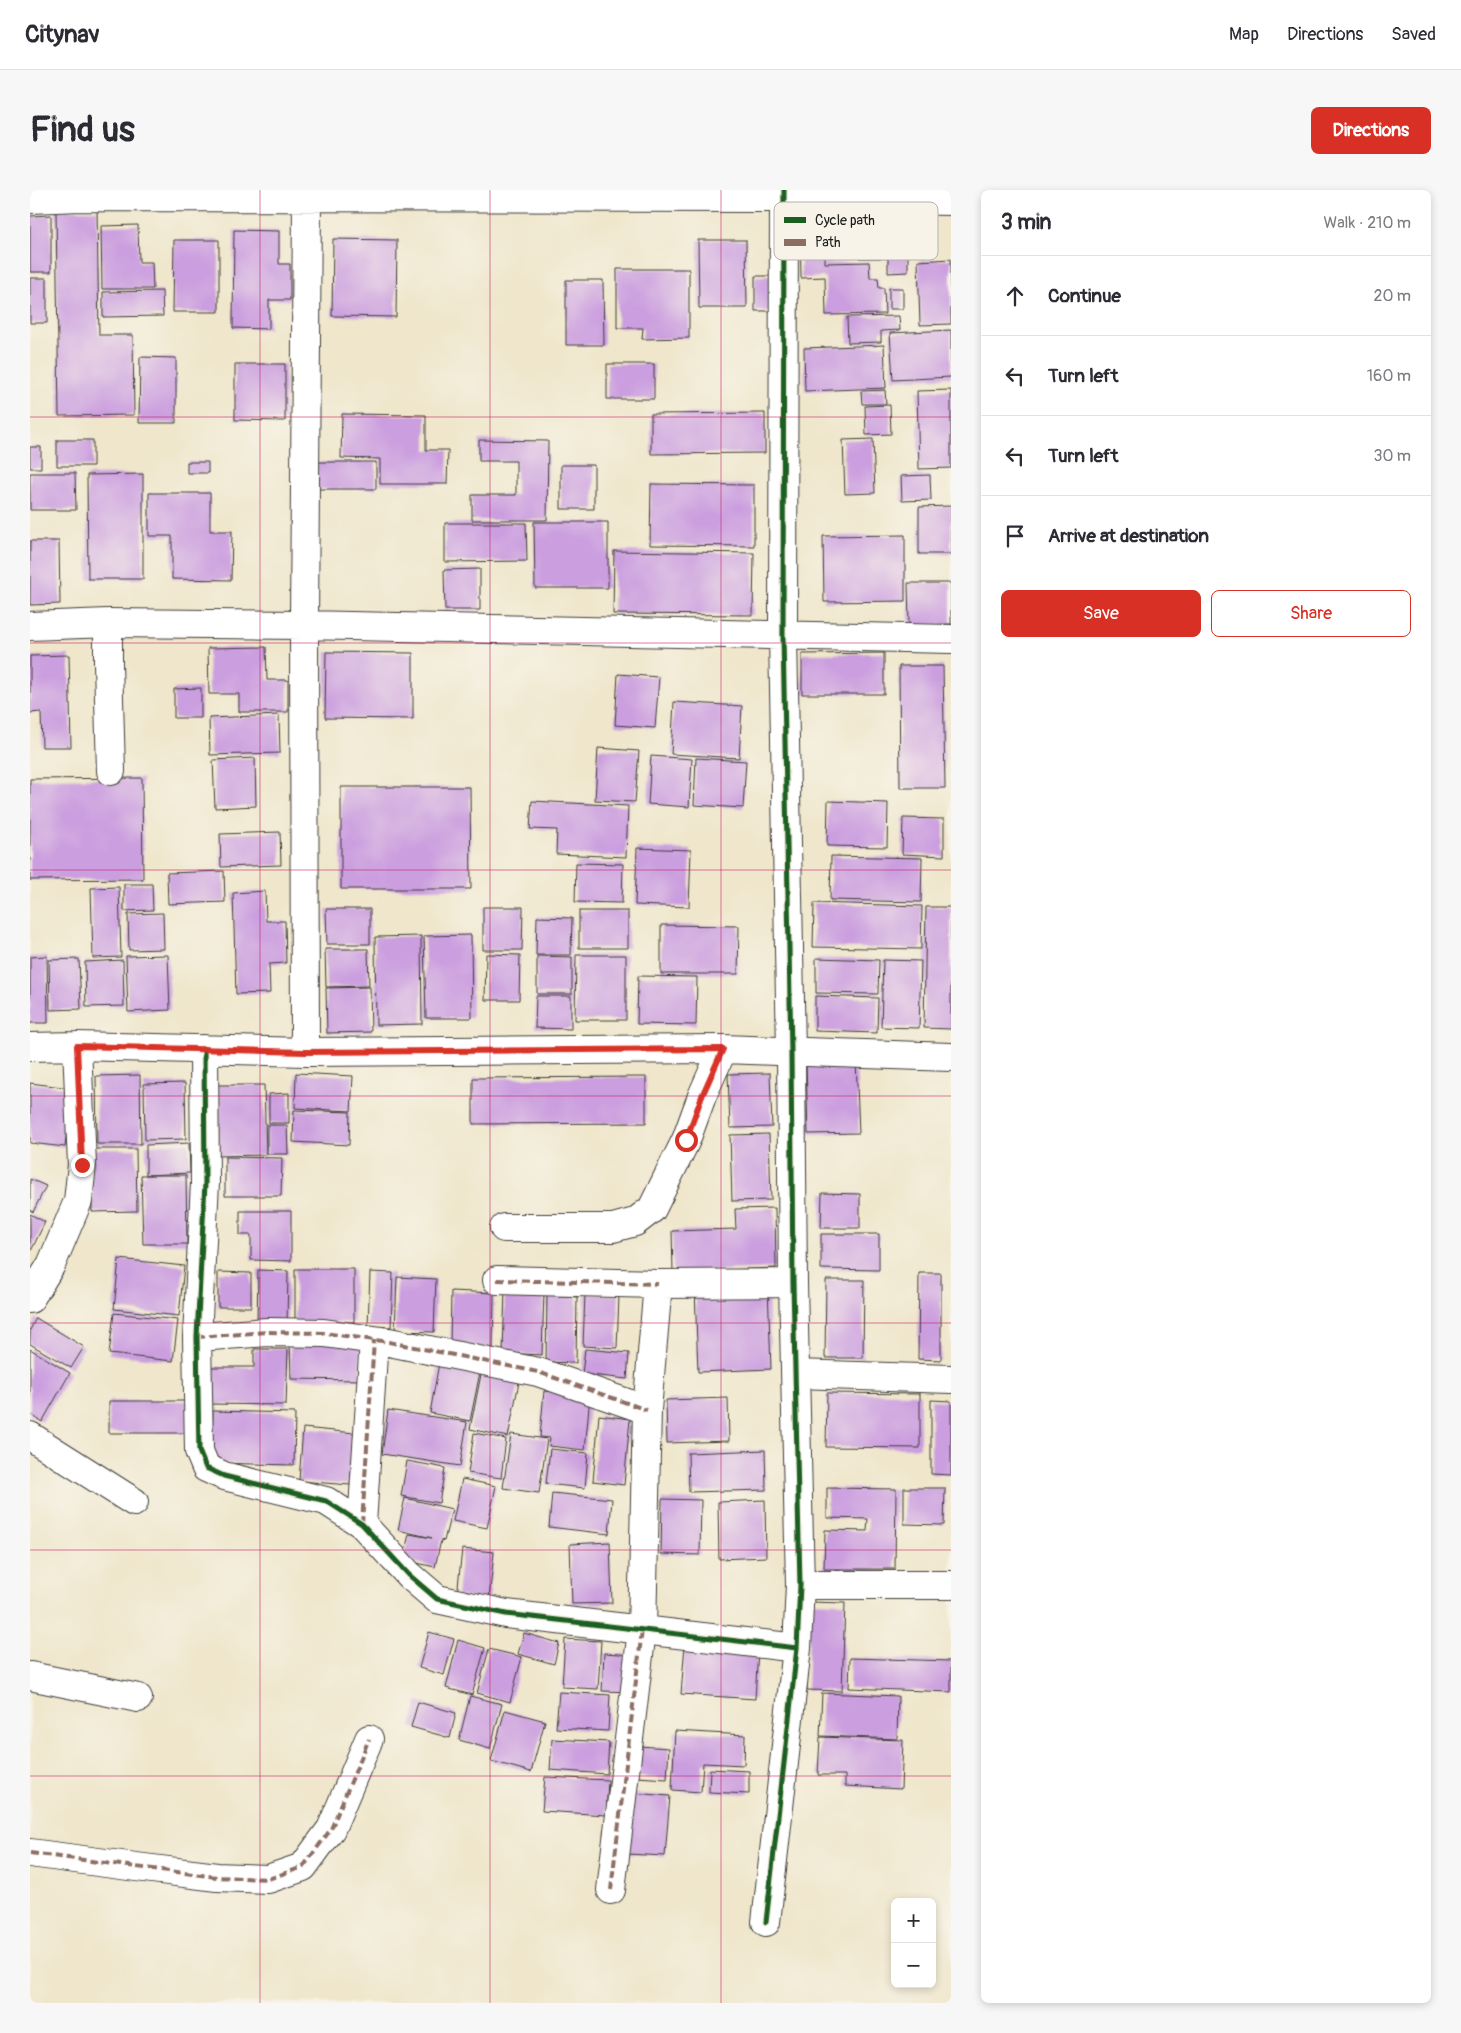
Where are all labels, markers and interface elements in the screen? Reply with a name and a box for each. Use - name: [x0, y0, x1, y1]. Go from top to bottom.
- text: Citynav: [25, 20, 100, 49]
- text: Map: [1229, 23, 1259, 46]
- text: Directions: [1287, 23, 1363, 46]
- text: Saved: [1391, 23, 1436, 46]
- button: Directions: [1311, 107, 1431, 154]
- text: Find us: [30, 108, 135, 152]
- legend: [774, 202, 938, 260]
- text: 3 min: [1001, 209, 1051, 236]
- text: Cycle path: [815, 212, 875, 229]
- text: Walk · 210 m: [1323, 213, 1411, 233]
- text: Path: [815, 234, 840, 251]
- icon: ahead: [1001, 282, 1029, 310]
- text: Continue: [1048, 284, 1121, 308]
- text: 20 m: [1373, 286, 1411, 306]
- icon: left: [1001, 362, 1029, 390]
- text: Turn left: [1048, 364, 1118, 388]
- text: 160 m: [1367, 366, 1411, 386]
- icon: left: [1001, 442, 1029, 470]
- text: Turn left: [1048, 444, 1118, 468]
- text: 30 m: [1373, 446, 1411, 466]
- icon: arrive: [1001, 522, 1029, 550]
- text: Arrive at destination: [1048, 524, 1209, 548]
- button: Save: [1001, 590, 1201, 637]
- button: Share: [1211, 590, 1411, 637]
- route start: [675, 1129, 698, 1152]
- route end: [71, 1154, 94, 1177]
- map controls: [891, 1898, 936, 1988]
- button: +: [891, 1898, 936, 1943]
- button: −: [891, 1943, 936, 1988]

